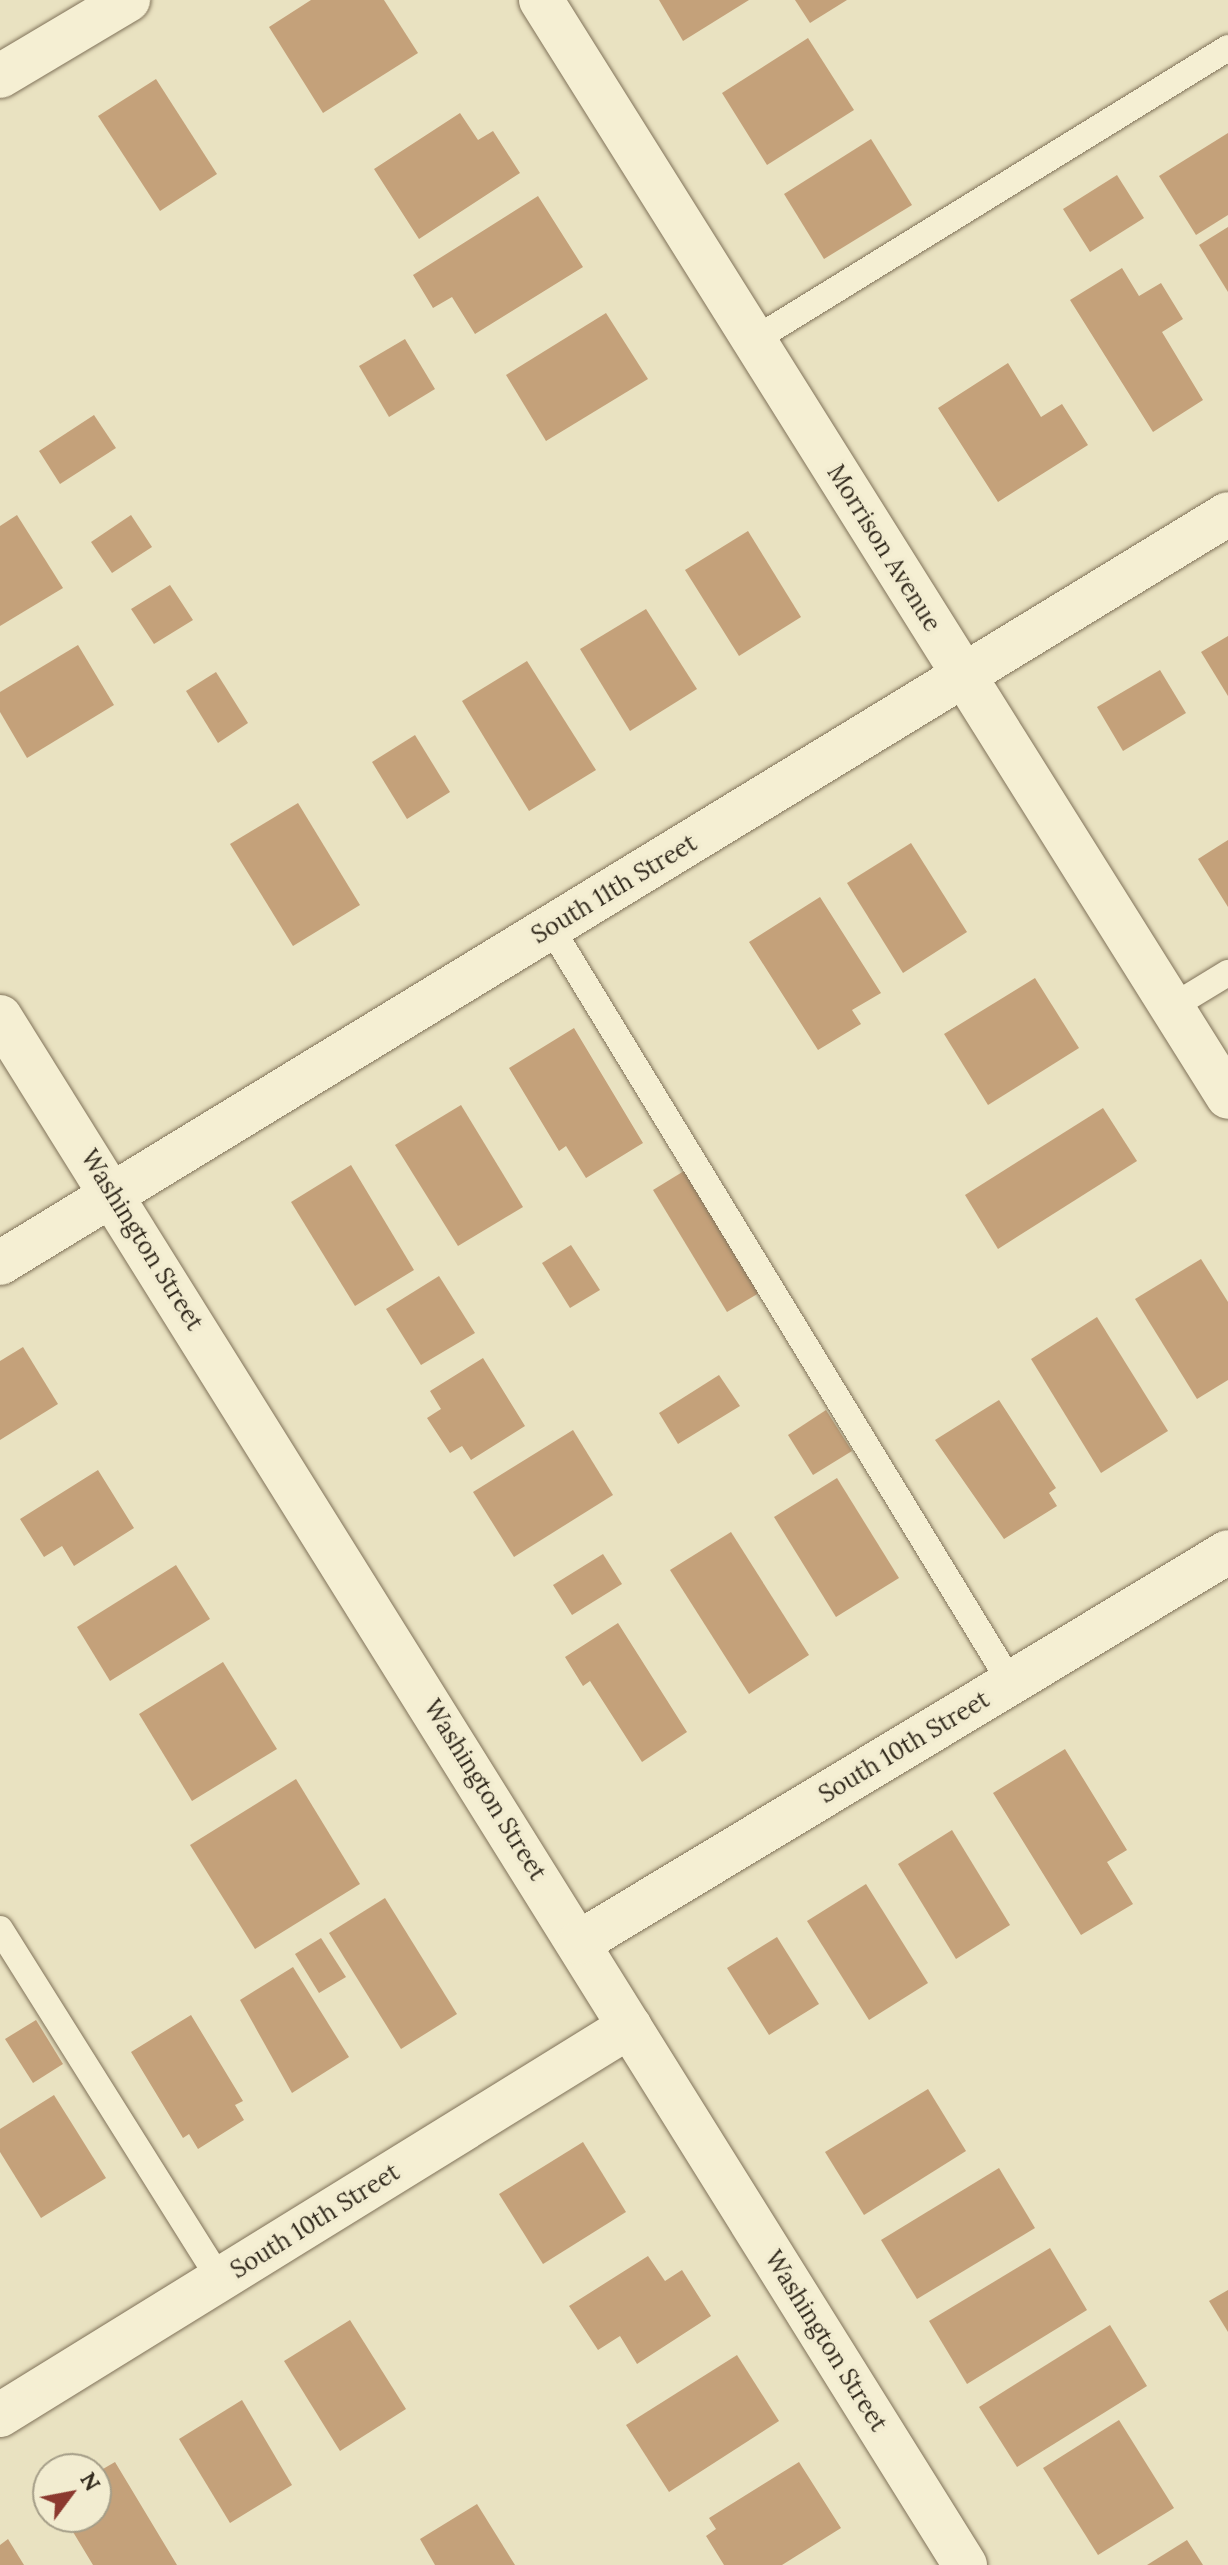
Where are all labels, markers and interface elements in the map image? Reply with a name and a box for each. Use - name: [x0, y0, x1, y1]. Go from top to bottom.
- street label: Morrison Avenue: [821, 459, 947, 637]
- street label: South 11th Street: [526, 828, 702, 950]
- street label: Washington Street: [75, 1144, 209, 1336]
- street label: South 10th Street: [814, 1685, 994, 1809]
- street label: Washington Street: [418, 1694, 552, 1886]
- street label: South 10th Street: [225, 2157, 405, 2285]
- street label: Washington Street: [759, 2245, 893, 2437]
- north arrow: [32, 2453, 112, 2533]
- text: N: [74, 2467, 107, 2496]

